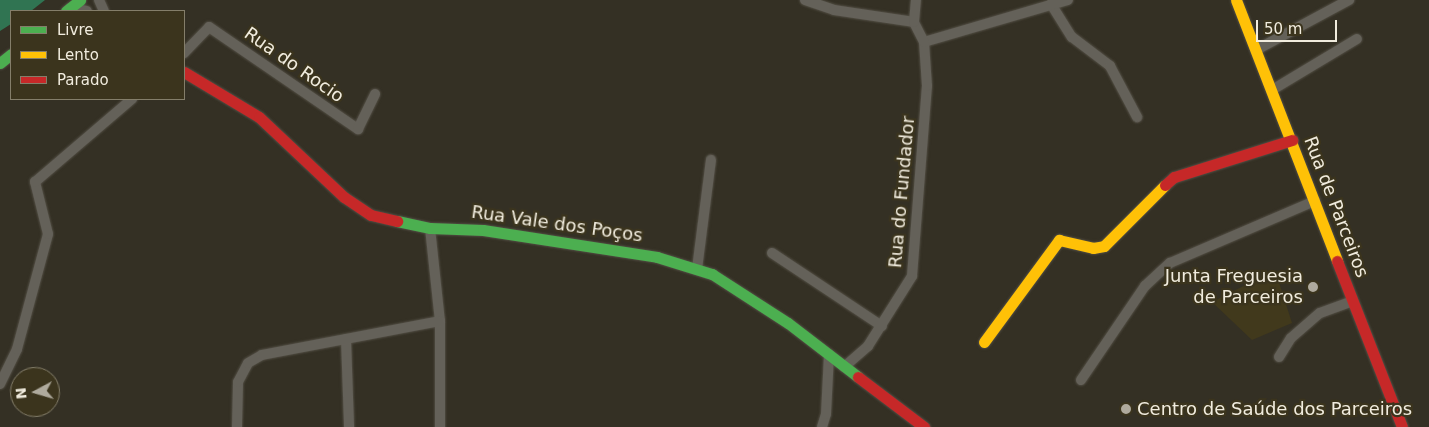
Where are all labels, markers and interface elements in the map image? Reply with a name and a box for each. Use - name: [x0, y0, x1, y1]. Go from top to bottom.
- legend: [10, 10, 185, 100]
- scale bar: [1259, 10, 1340, 42]
- text: 50 m: [1264, 20, 1302, 38]
- text: Livre: [57, 21, 93, 39]
- street label: Rua do Rocio: [240, 23, 348, 107]
- text: Lento: [57, 46, 99, 64]
- text: Parado: [57, 71, 109, 89]
- street label: Rua do Fundador: [885, 115, 919, 269]
- street label: Rua de Parceiros: [1299, 133, 1373, 281]
- street label: Rua Vale dos Poços: [470, 201, 644, 247]
- place label: Junta Freguesia de Parceiros: [1165, 266, 1303, 308]
- marker: Junta Freguesia de Parceiros: [1307, 281, 1319, 293]
- north arrow: [10, 367, 60, 417]
- text: N: [13, 387, 30, 400]
- place label: Centro de Saúde dos Parceiros: [1137, 398, 1412, 420]
- marker: Centro de Saúde dos Parceiros: [1119, 402, 1133, 416]

